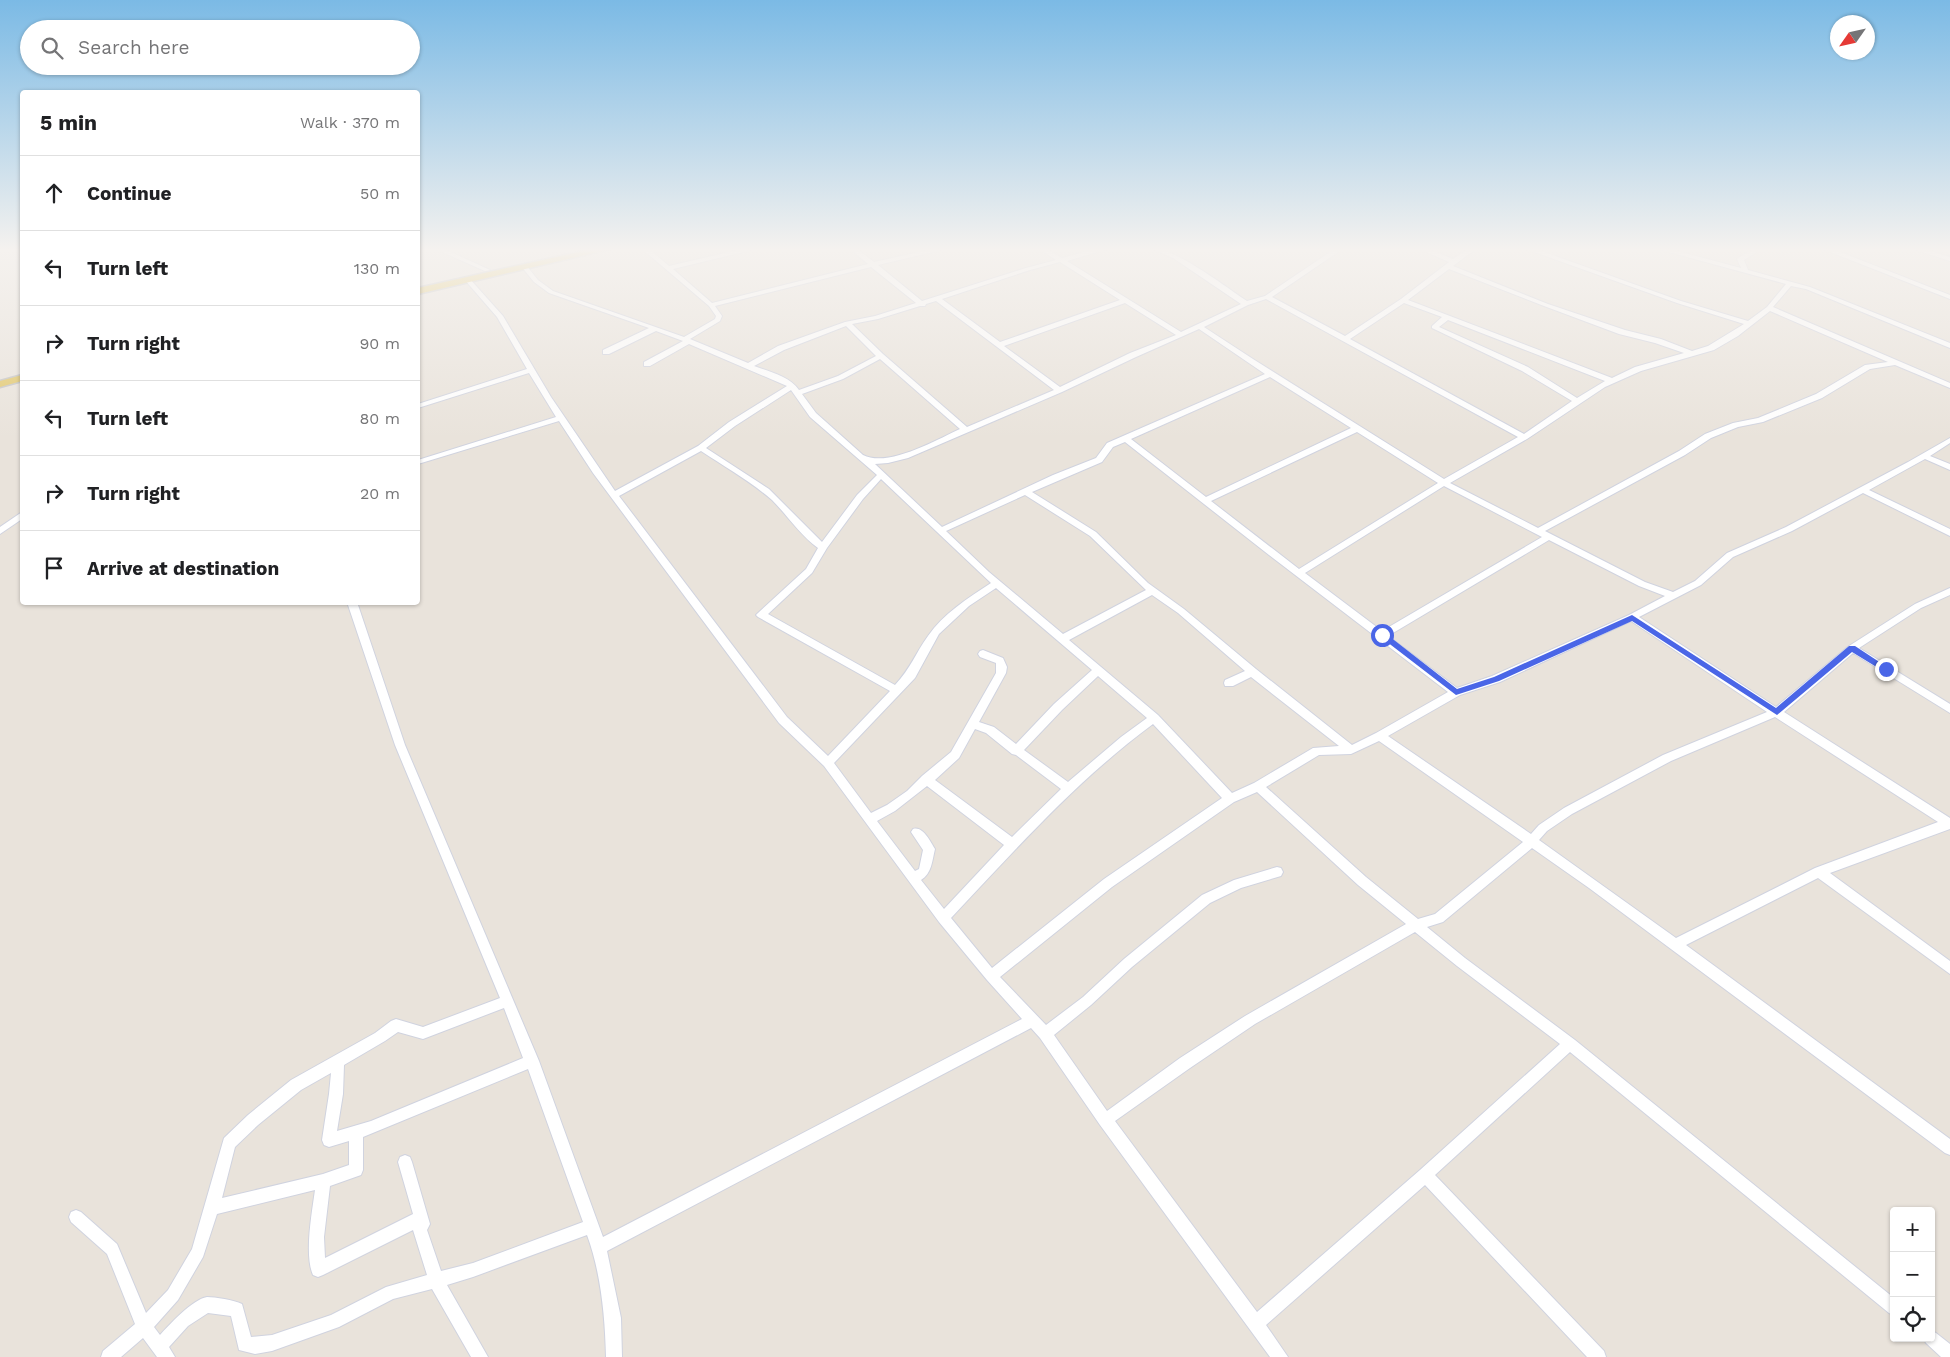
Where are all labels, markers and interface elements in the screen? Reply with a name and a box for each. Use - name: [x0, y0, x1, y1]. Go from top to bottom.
- north arrow: [1830, 15, 1875, 60]
- search box: [20, 20, 420, 75]
- icon: search: [38, 34, 66, 62]
- text: Search here: [78, 36, 189, 59]
- text: 5 min: [40, 110, 97, 135]
- text: Walk · 370 m: [300, 113, 400, 132]
- icon: ahead: [40, 179, 68, 207]
- text: Continue: [87, 182, 171, 205]
- text: 50 m: [360, 184, 400, 203]
- icon: left: [40, 254, 68, 282]
- text: Turn left: [87, 257, 168, 280]
- text: 130 m: [354, 259, 400, 278]
- icon: right: [40, 329, 68, 357]
- text: Turn right: [87, 332, 180, 355]
- text: 90 m: [359, 334, 400, 353]
- icon: left: [40, 404, 68, 432]
- text: Turn left: [87, 407, 168, 430]
- text: 80 m: [359, 409, 400, 428]
- icon: right: [40, 479, 68, 507]
- text: Turn right: [87, 482, 180, 505]
- text: 20 m: [360, 484, 400, 503]
- icon: arrive: [40, 554, 68, 582]
- text: Arrive at destination: [87, 557, 279, 580]
- route start: [1371, 624, 1394, 647]
- route end: [1875, 658, 1898, 681]
- map controls: [1890, 1207, 1935, 1342]
- button: +: [1890, 1207, 1935, 1252]
- button: −: [1890, 1252, 1935, 1297]
- button: locate: [1890, 1297, 1935, 1342]

